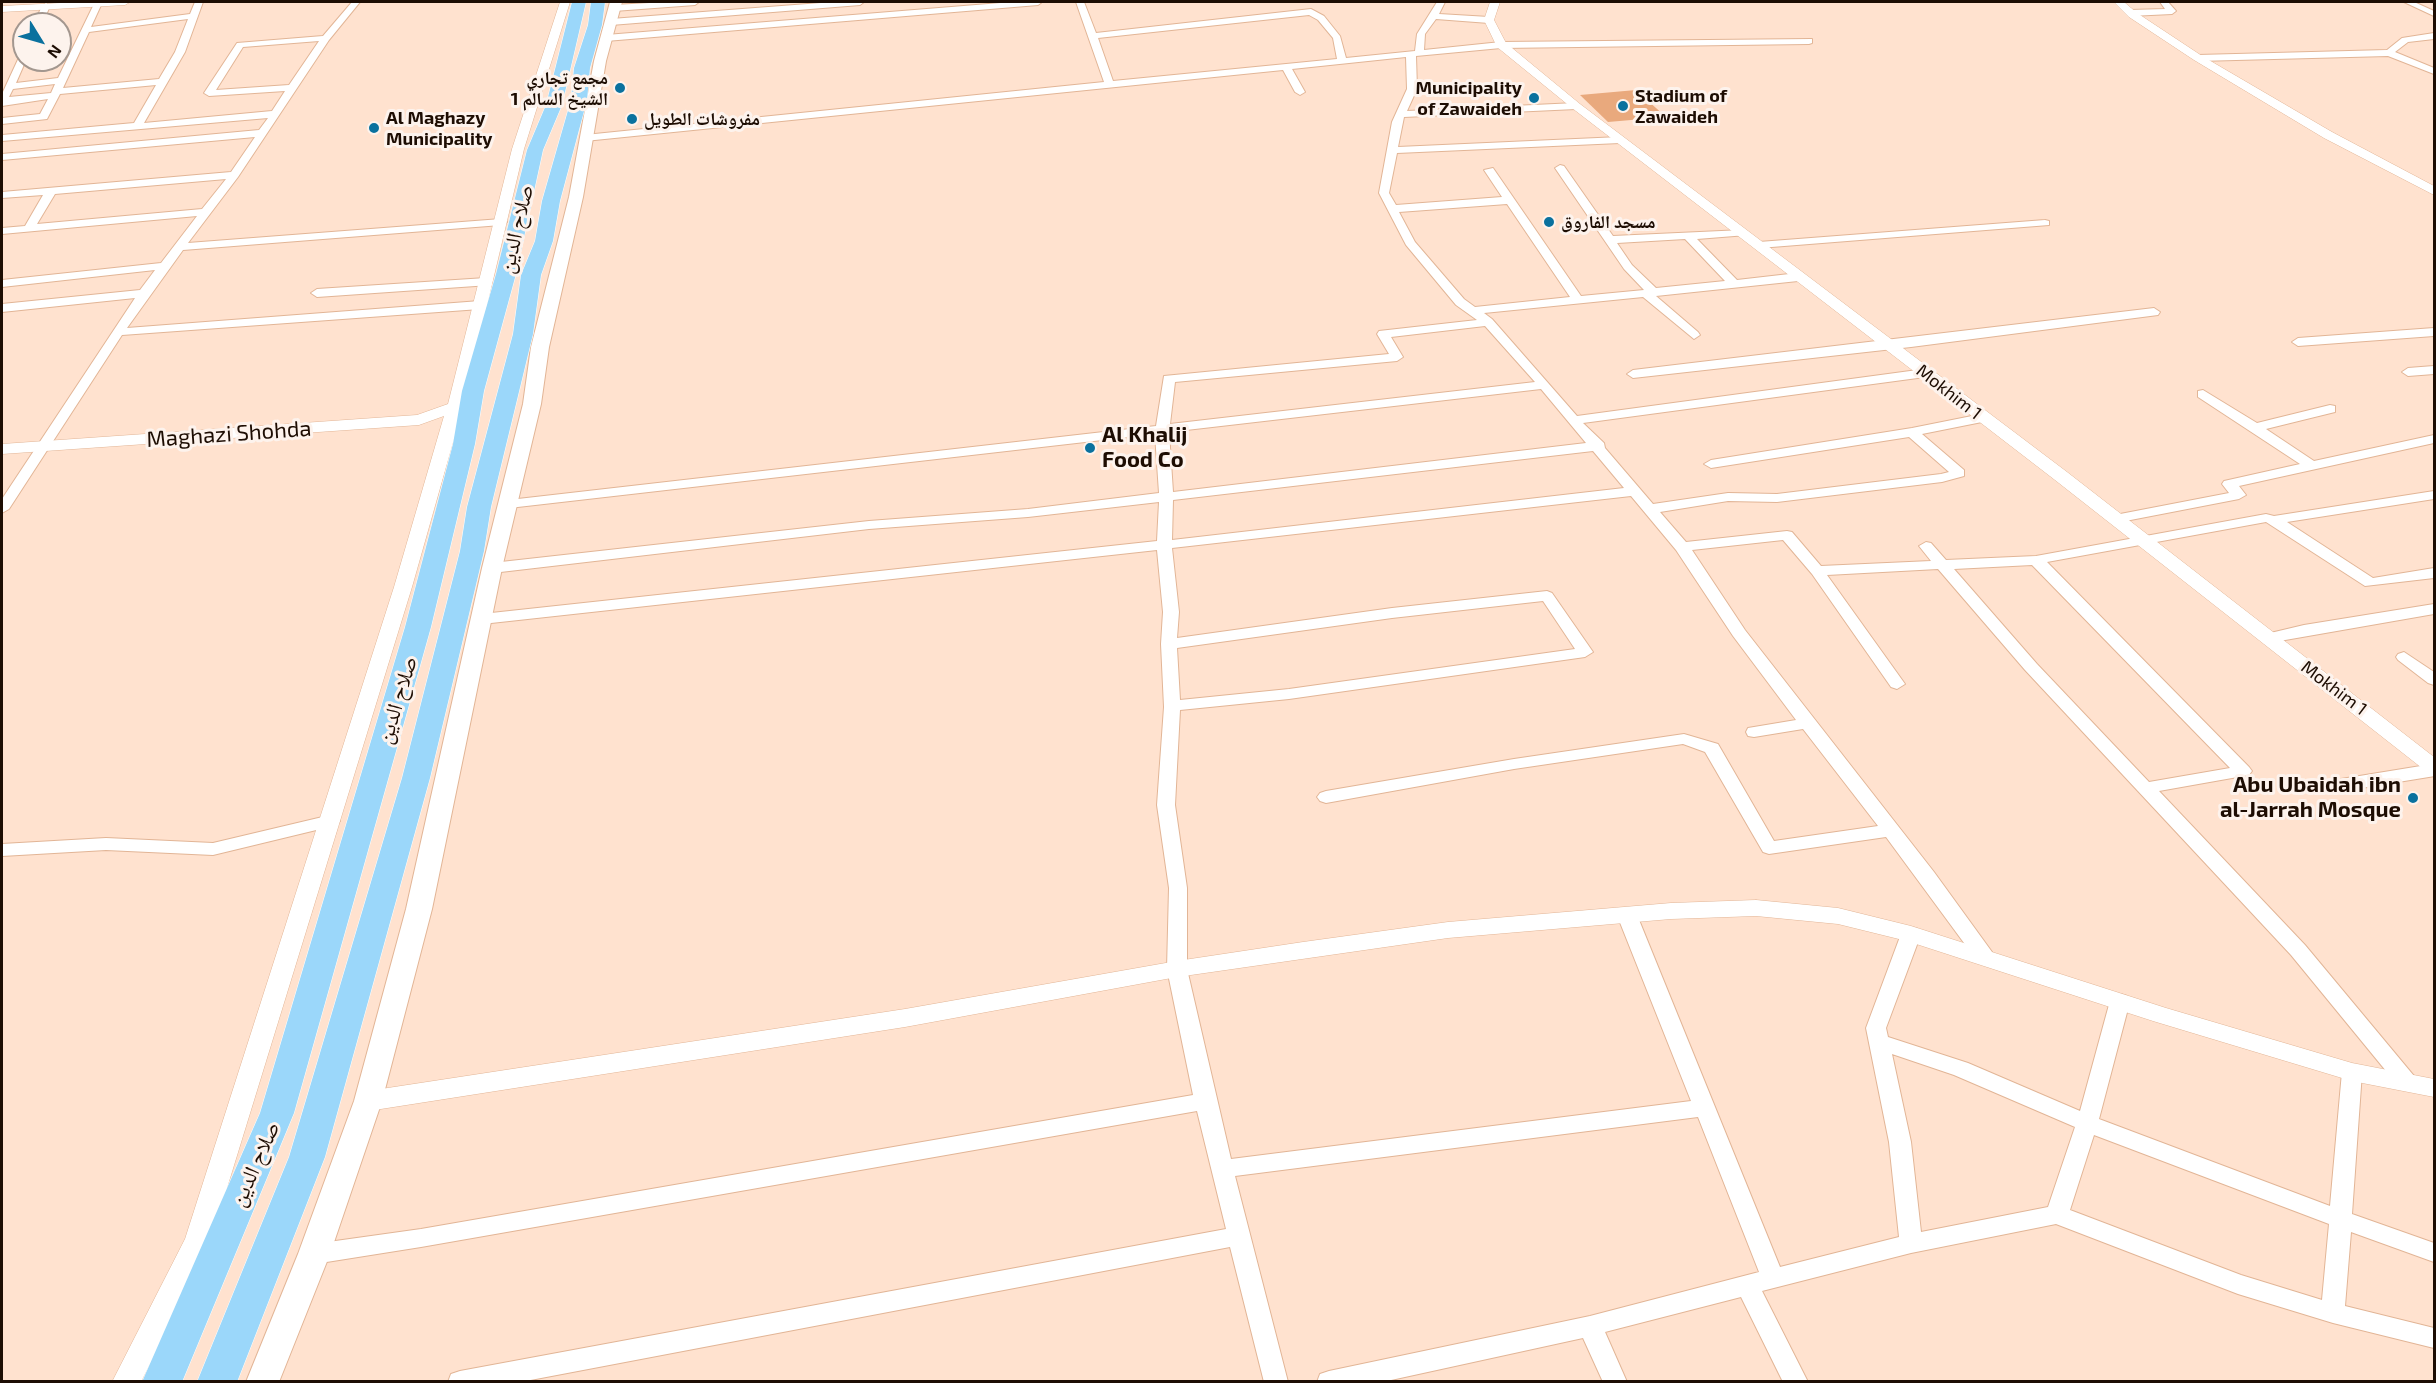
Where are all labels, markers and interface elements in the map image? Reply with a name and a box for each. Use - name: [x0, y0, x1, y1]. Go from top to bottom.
- north arrow: [12, 12, 72, 72]
- text: N: [44, 42, 66, 62]
- place label: مجمع تجاري الشيخ السالم 1: [511, 67, 608, 110]
- place label: Municipality of Zawaideh: [1415, 77, 1522, 119]
- marker: مجمع تجاري الشيخ السالم 1: [613, 81, 627, 95]
- place label: Stadium of Zawaideh: [1635, 85, 1727, 128]
- marker: Municipality of Zawaideh: [1527, 91, 1541, 105]
- marker: Stadium of Zawaideh: [1616, 99, 1630, 113]
- place label: Al Maghazy Municipality: [386, 107, 493, 150]
- place label: مفروشات الطويل: [644, 108, 760, 130]
- marker: مفروشات الطويل: [625, 112, 639, 126]
- marker: Al Maghazy Municipality: [367, 121, 381, 135]
- street label: صلاح الدين: [493, 182, 539, 276]
- place label: مسجد الفاروق: [1561, 211, 1656, 233]
- marker: مسجد الفاروق: [1542, 215, 1556, 229]
- street label: Mokhim 1: [1912, 360, 1986, 424]
- street label: Maghazi Shohda: [146, 415, 312, 453]
- place label: Al Khalij Food Co: [1102, 422, 1187, 474]
- marker: Al Khalij Food Co: [1083, 441, 1097, 455]
- street label: صلاح الدين: [371, 653, 423, 747]
- street label: Mokhim 1: [2297, 656, 2371, 720]
- place label: Abu Ubaidah ibn al-Jarrah Mosque: [2220, 772, 2401, 824]
- marker: Abu Ubaidah ibn al-Jarrah Mosque: [2406, 791, 2420, 805]
- street label: صلاح الدين: [225, 1117, 285, 1211]

